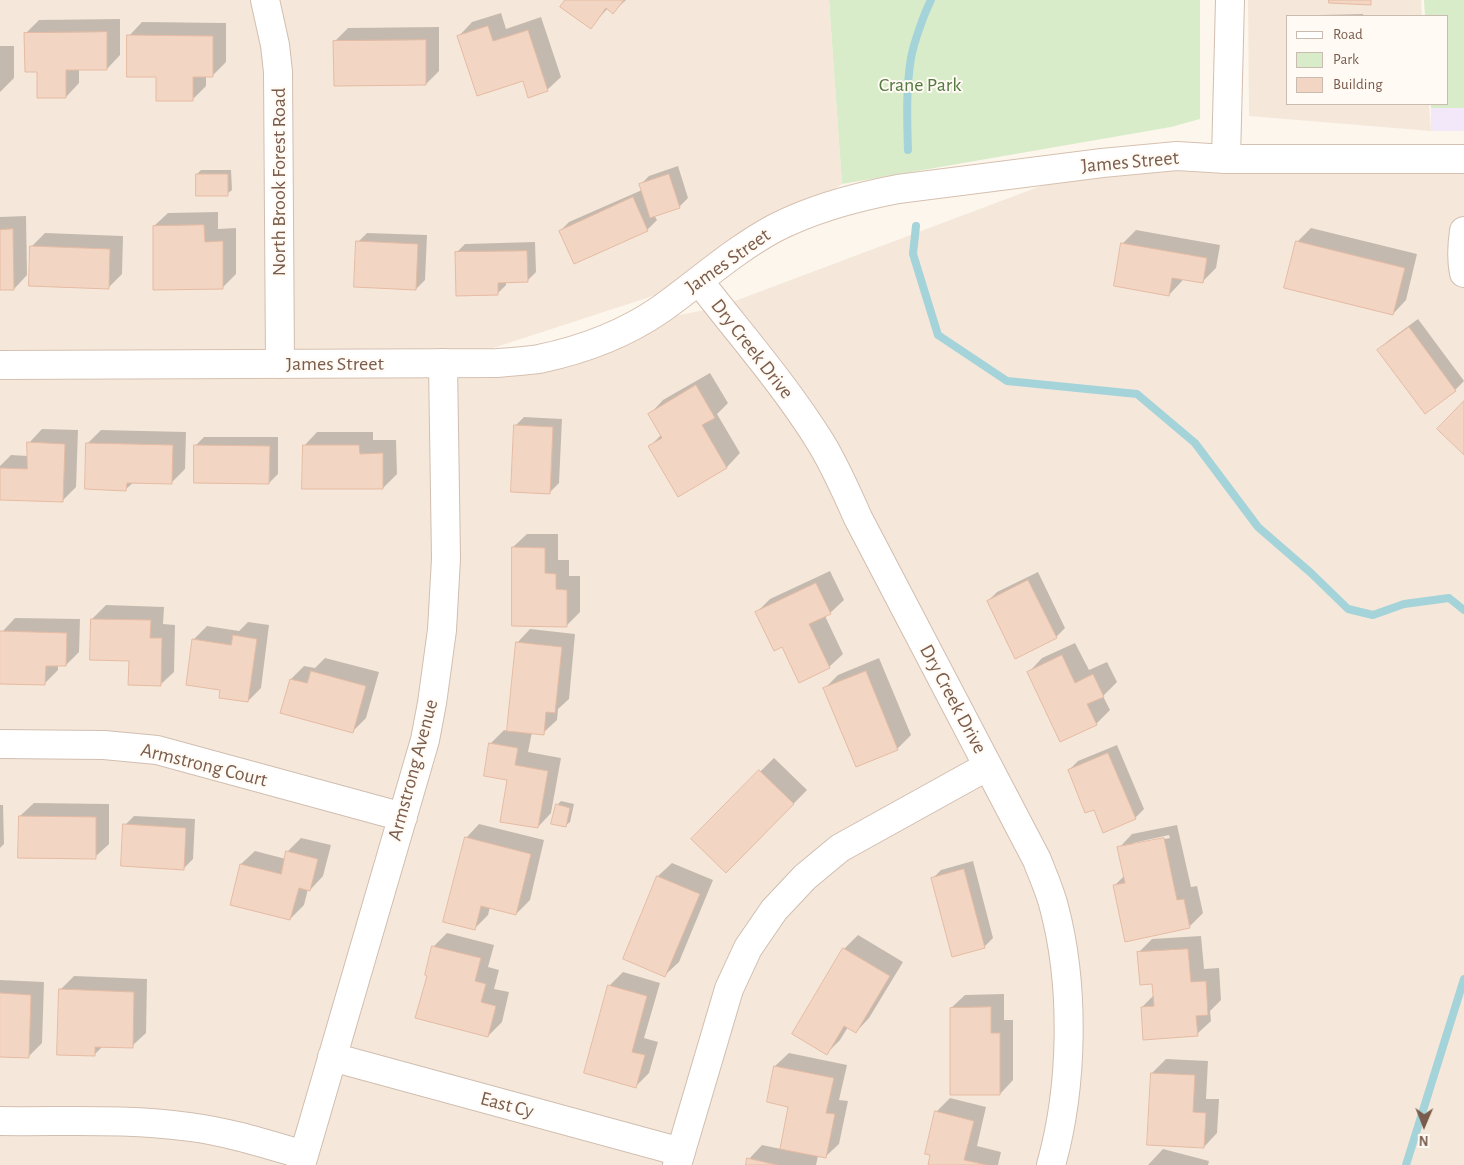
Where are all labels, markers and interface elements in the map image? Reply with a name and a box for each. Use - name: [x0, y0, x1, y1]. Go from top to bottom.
- legend: [1286, 15, 1449, 105]
- text: Road: [1333, 27, 1363, 42]
- text: Park: [1333, 52, 1359, 67]
- park label: Crane Park: [879, 73, 961, 97]
- text: Building: [1333, 77, 1383, 92]
- street label: North Brook Forest Road: [267, 88, 291, 276]
- street label: James Street: [1080, 146, 1180, 178]
- street label: James Street: [681, 223, 775, 299]
- street label: Dry Creek Drive: [705, 294, 799, 404]
- street label: James Street: [286, 352, 384, 376]
- street label: Dry Creek Drive: [914, 640, 992, 758]
- street label: Armstrong Avenue: [383, 697, 443, 843]
- street label: Armstrong Court: [138, 738, 270, 792]
- street label: East Cy: [478, 1086, 536, 1124]
- north arrow: [1399, 1100, 1449, 1150]
- text: N: [1419, 1133, 1429, 1147]

